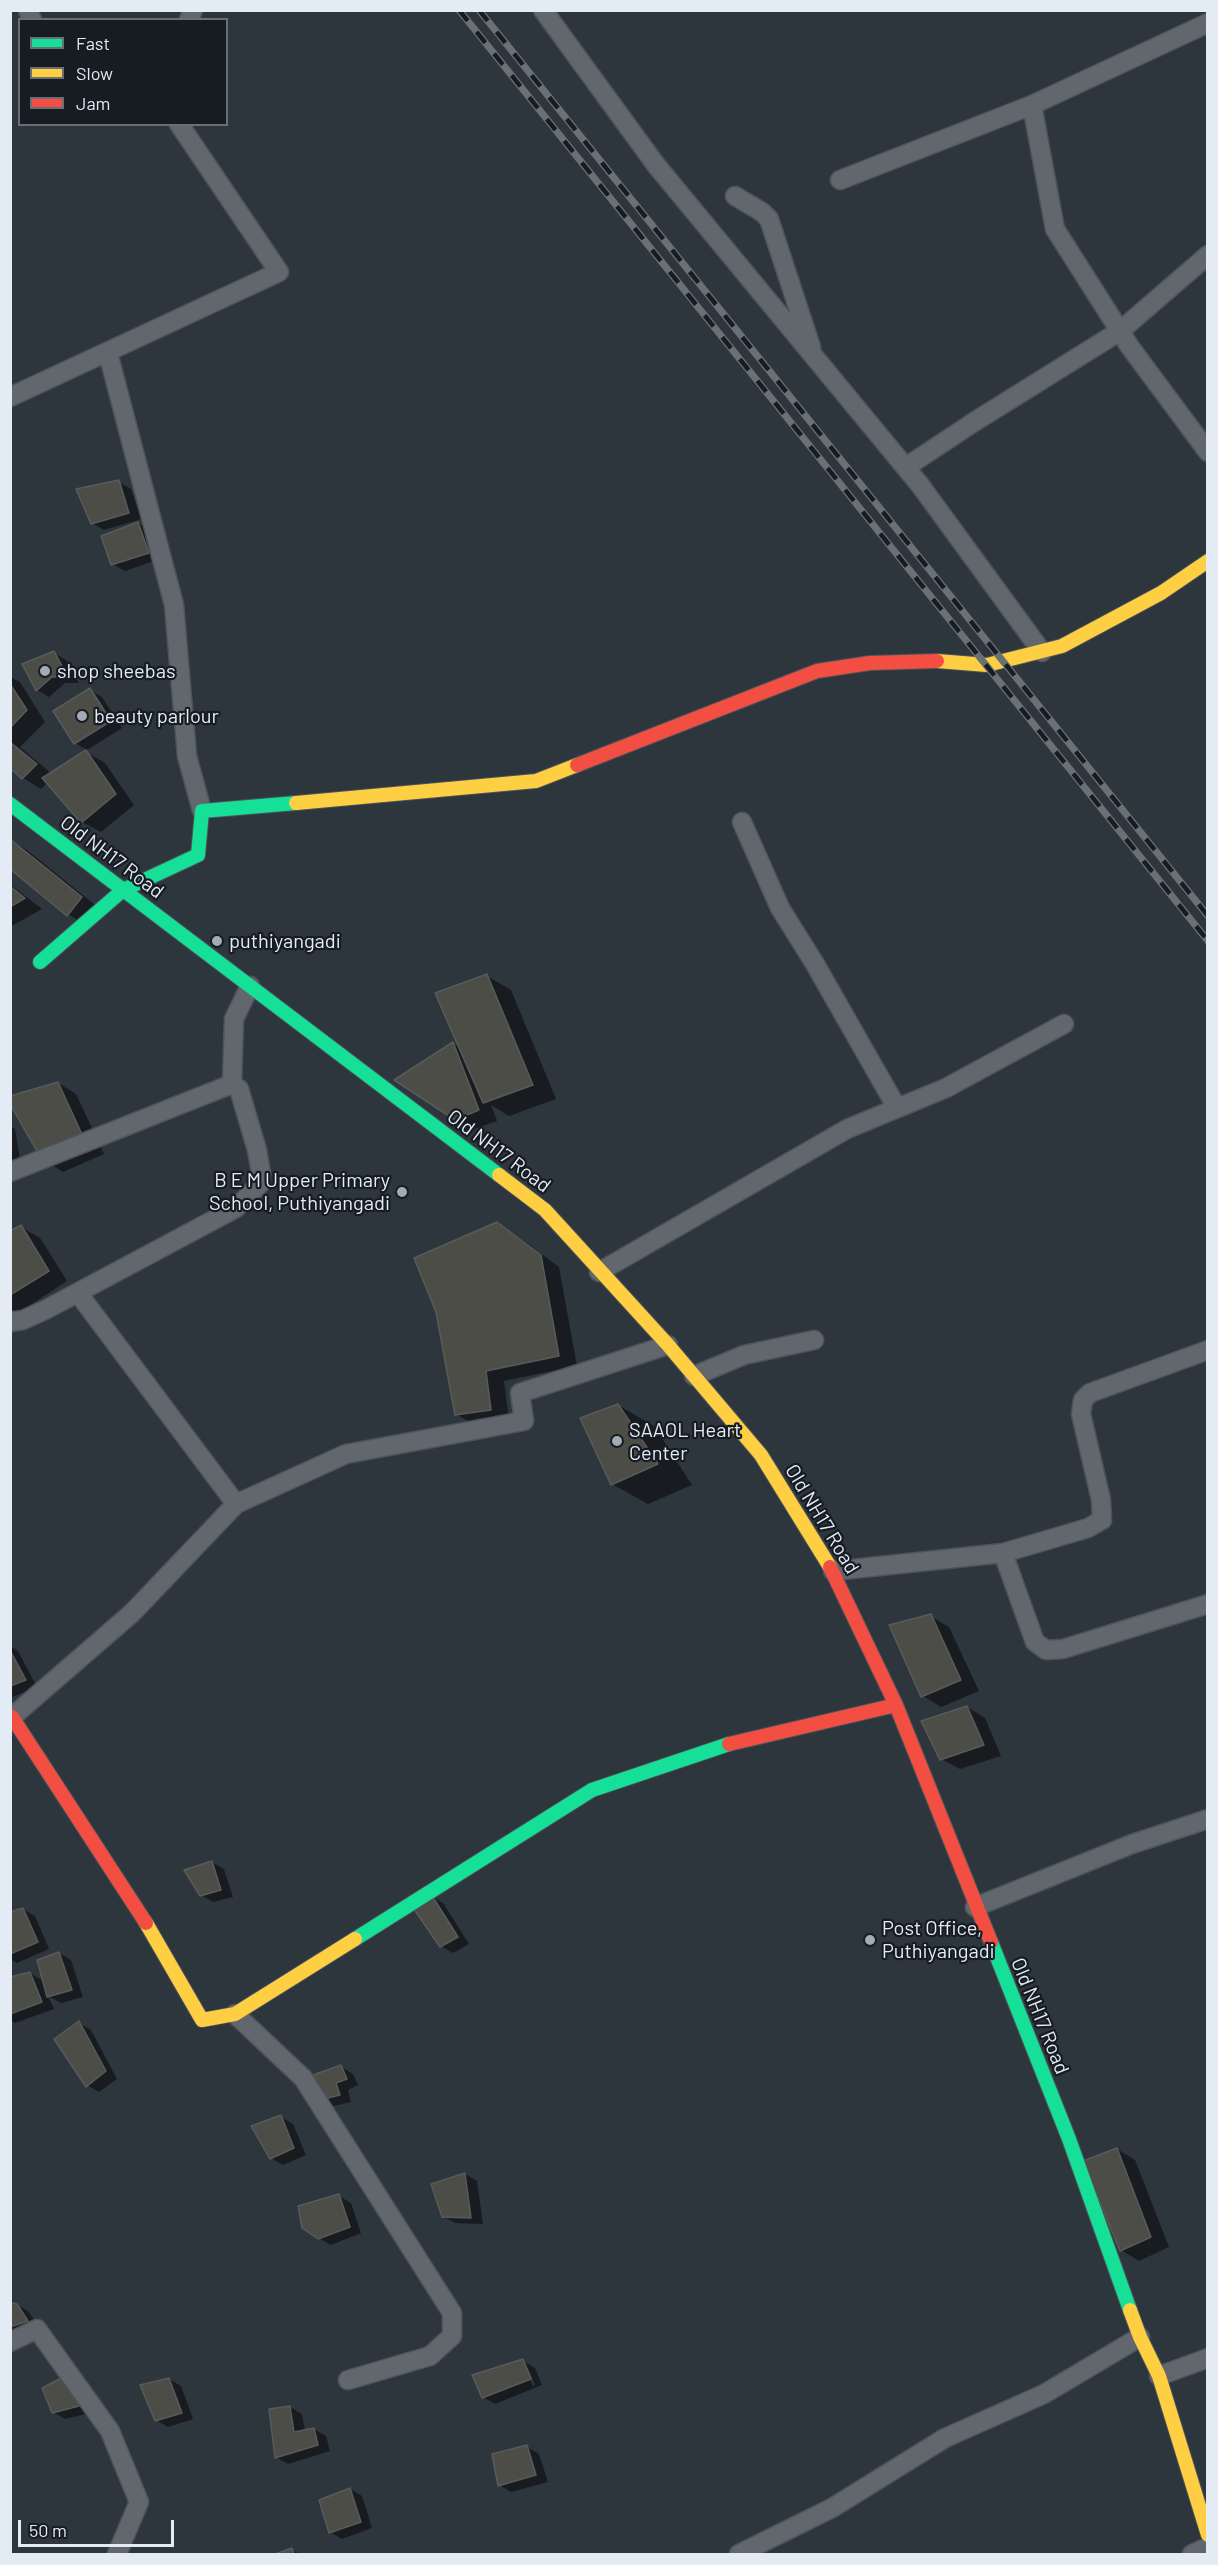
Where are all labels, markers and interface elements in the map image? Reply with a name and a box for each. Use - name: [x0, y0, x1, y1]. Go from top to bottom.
- legend: [18, 18, 228, 126]
- text: Fast: [76, 32, 110, 54]
- text: Slow: [76, 62, 113, 84]
- text: Jam: [76, 92, 110, 114]
- place label: shop sheebas: [57, 659, 176, 683]
- marker: shop sheebas: [38, 664, 52, 678]
- place label: beauty parlour: [94, 704, 219, 728]
- marker: beauty parlour: [75, 709, 89, 723]
- street label: Old NH17 Road: [56, 810, 168, 904]
- place label: puthiyangadi: [229, 929, 341, 953]
- marker: puthiyangadi: [210, 934, 224, 948]
- street label: Old NH17 Road: [443, 1104, 555, 1198]
- place label: B E M Upper Primary School, Puthiyangadi: [209, 1168, 390, 1215]
- marker: B E M Upper Primary School, Puthiyangadi: [395, 1185, 409, 1199]
- place label: SAAOL Heart Center: [629, 1418, 741, 1465]
- marker: SAAOL Heart Center: [610, 1434, 624, 1448]
- street label: Old NH17 Road: [780, 1460, 864, 1578]
- place label: Post Office, Puthiyangadi: [882, 1916, 995, 1963]
- marker: Post Office, Puthiyangadi: [863, 1933, 877, 1947]
- street label: Old NH17 Road: [1006, 1954, 1074, 2078]
- scale bar: [21, 2508, 177, 2546]
- text: 50 m: [29, 2519, 67, 2541]

